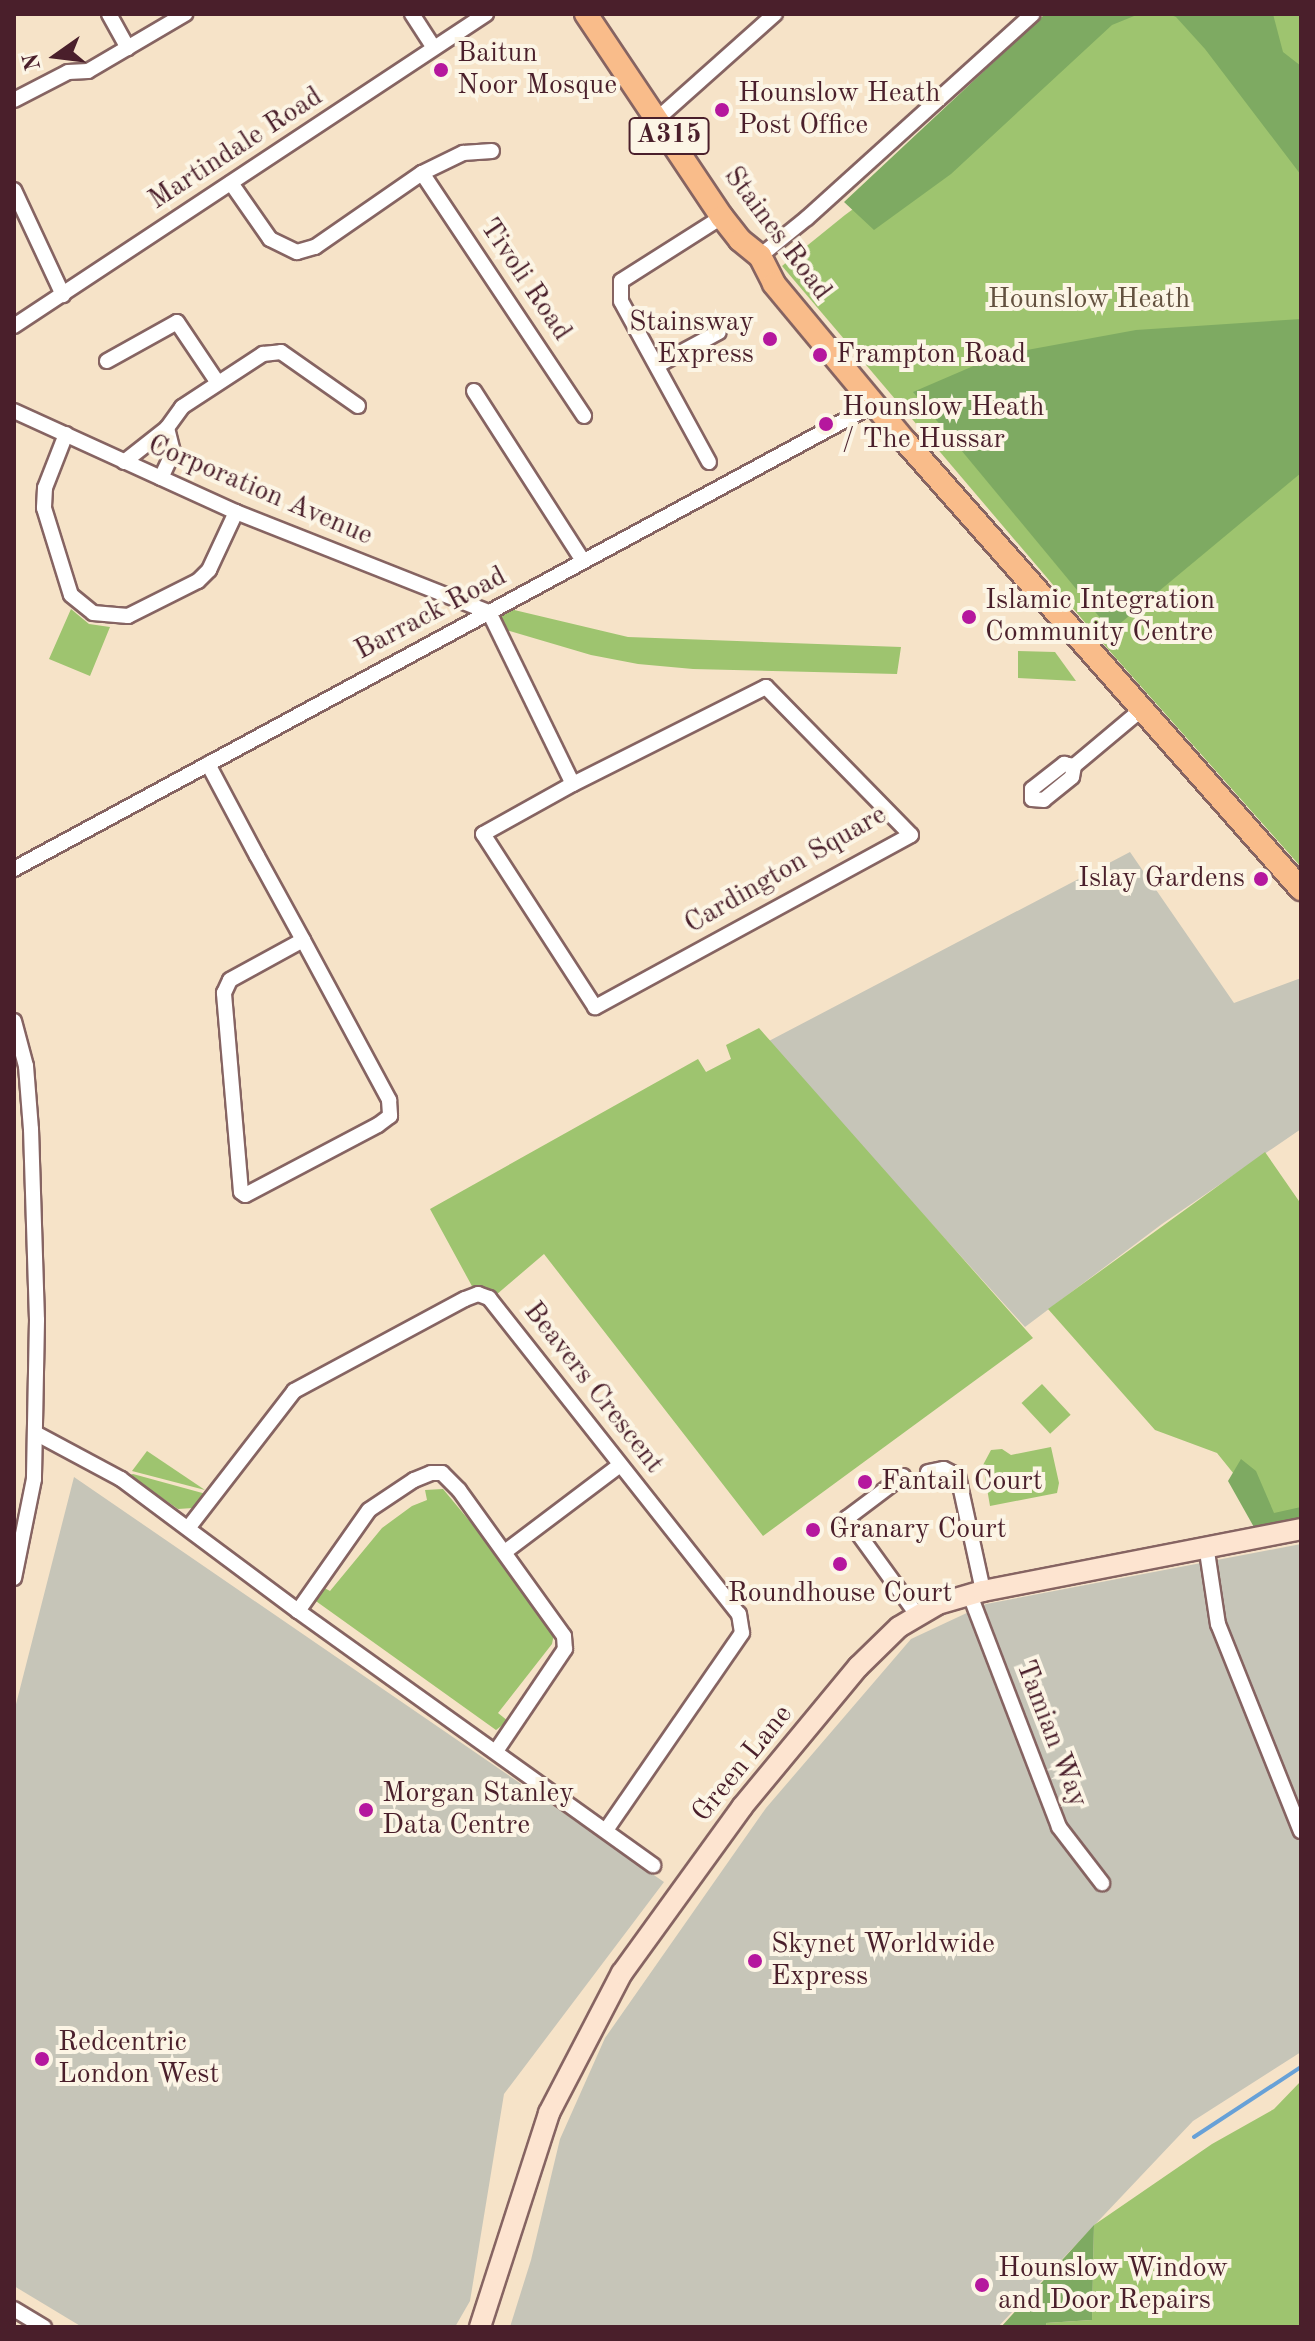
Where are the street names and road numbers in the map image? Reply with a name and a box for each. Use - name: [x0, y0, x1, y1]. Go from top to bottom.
- street label: Martindale Road: [143, 80, 329, 218]
- road number: A315: [627, 114, 711, 158]
- street label: Staines Road: [716, 160, 838, 308]
- street label: Tivoli Road: [472, 212, 578, 348]
- street label: Corporation Avenue: [143, 428, 377, 554]
- street label: Barrack Road: [349, 560, 513, 668]
- street label: Cardington Square: [679, 799, 893, 941]
- street label: Beavers Crescent: [516, 1296, 670, 1480]
- street label: Tamian Way: [1008, 1656, 1094, 1812]
- street label: Green Lane: [686, 1699, 800, 1829]

